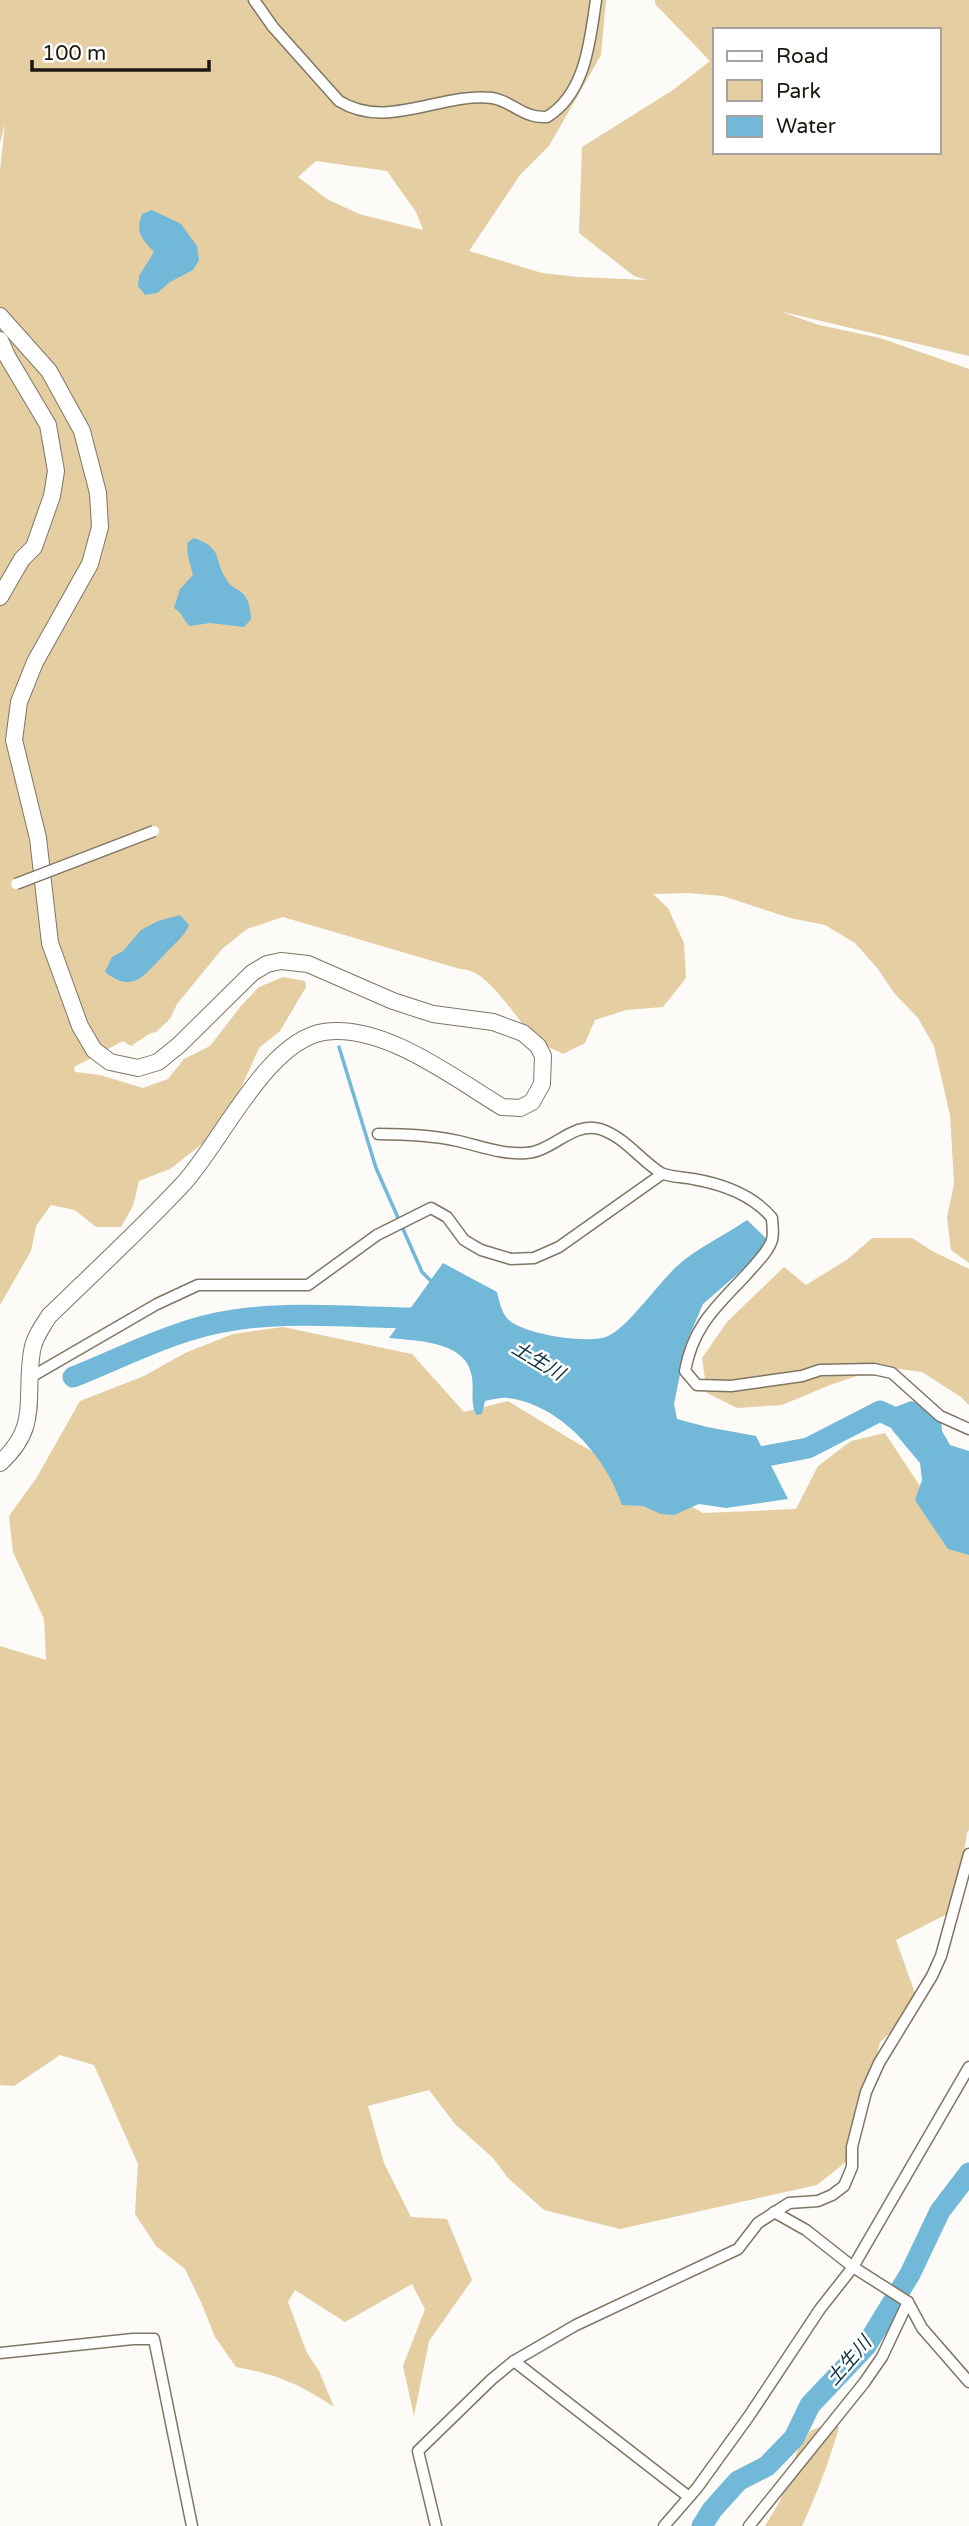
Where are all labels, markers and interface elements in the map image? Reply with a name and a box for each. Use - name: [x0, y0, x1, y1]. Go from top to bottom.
- scale bar: [32, 28, 208, 72]
- legend: [713, 28, 941, 154]
- text: 100 m: [42, 41, 106, 66]
- text: Road: [776, 44, 829, 69]
- text: Park: [776, 79, 821, 104]
- text: Water: [776, 114, 836, 139]
- water label: 土生川: [508, 1337, 570, 1386]
- water label: 土生川: [822, 2331, 877, 2390]

